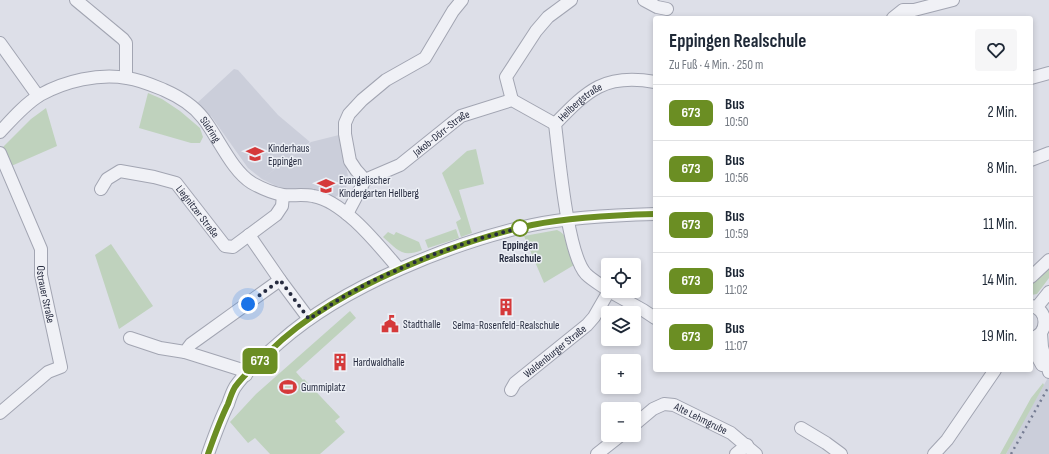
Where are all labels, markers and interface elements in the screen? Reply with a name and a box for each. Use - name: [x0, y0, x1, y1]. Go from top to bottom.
- button: heart: [975, 29, 1017, 71]
- text: Eppingen Realschule: [669, 30, 806, 53]
- text: Zu Fuß · 4 Min. · 250 m: [669, 57, 763, 73]
- street label: Hellbergstraße: [555, 80, 604, 124]
- text: Bus: [725, 95, 744, 114]
- text: 2 Min.: [987, 103, 1017, 122]
- text: 673: [682, 104, 700, 121]
- street label: Jakob-Dörr-Straße: [410, 108, 471, 160]
- street label: Südring: [197, 114, 224, 145]
- text: 10:50: [725, 114, 749, 130]
- place label: Kinderhaus Eppingen: [268, 142, 309, 168]
- school or university icon: Kinderhaus Eppingen: [245, 144, 265, 164]
- text: Bus: [725, 151, 744, 170]
- text: 8 Min.: [987, 159, 1017, 178]
- text: 673: [682, 160, 700, 177]
- text: 10:56: [725, 170, 749, 186]
- place label: Evangelischer Kindergarten Hellberg: [339, 174, 419, 200]
- school or university icon: Evangelischer Kindergarten Hellberg: [316, 176, 336, 196]
- street label: Liegnitzer Straße: [173, 183, 222, 240]
- text: Bus: [725, 207, 744, 226]
- text: 11 Min.: [983, 215, 1017, 234]
- text: 673: [682, 216, 700, 233]
- marker: Eppingen Realschule: [511, 219, 529, 237]
- text: 10:59: [725, 226, 749, 242]
- place label: Eppingen Realschule: [499, 239, 541, 265]
- map controls: [601, 258, 641, 442]
- button: locate: [601, 258, 641, 298]
- text: Bus: [725, 263, 744, 282]
- street label: Ostrauer Straße: [34, 265, 57, 324]
- text: 14 Min.: [982, 271, 1017, 290]
- text: 673: [682, 272, 700, 289]
- text: 11:02: [725, 282, 748, 298]
- your location: [238, 294, 258, 314]
- building icon: Selma-Rosenfeld-Realschule: [496, 297, 516, 317]
- button: layers: [601, 306, 641, 346]
- public building icon: Stadthalle: [380, 314, 400, 334]
- place label: Stadthalle: [403, 318, 441, 331]
- place label: Selma-Rosenfeld-Realschule: [453, 319, 559, 332]
- text: Bus: [725, 319, 744, 338]
- street label: Waldenburger Straße: [521, 322, 589, 381]
- text: 19 Min.: [982, 327, 1017, 346]
- text: 673: [682, 328, 700, 345]
- text: 11:07: [725, 338, 748, 354]
- line badge: 673: [237, 348, 283, 374]
- text: 673: [251, 352, 269, 369]
- building icon: Hardwaldhalle: [330, 352, 350, 372]
- button: +: [601, 354, 641, 394]
- place label: Hardwaldhalle: [353, 356, 405, 369]
- sports icon: Gummiplatz: [278, 377, 298, 397]
- place label: Gummiplatz: [301, 381, 346, 394]
- street label: Alte Lehmgrube: [671, 400, 730, 437]
- button: −: [601, 402, 641, 442]

